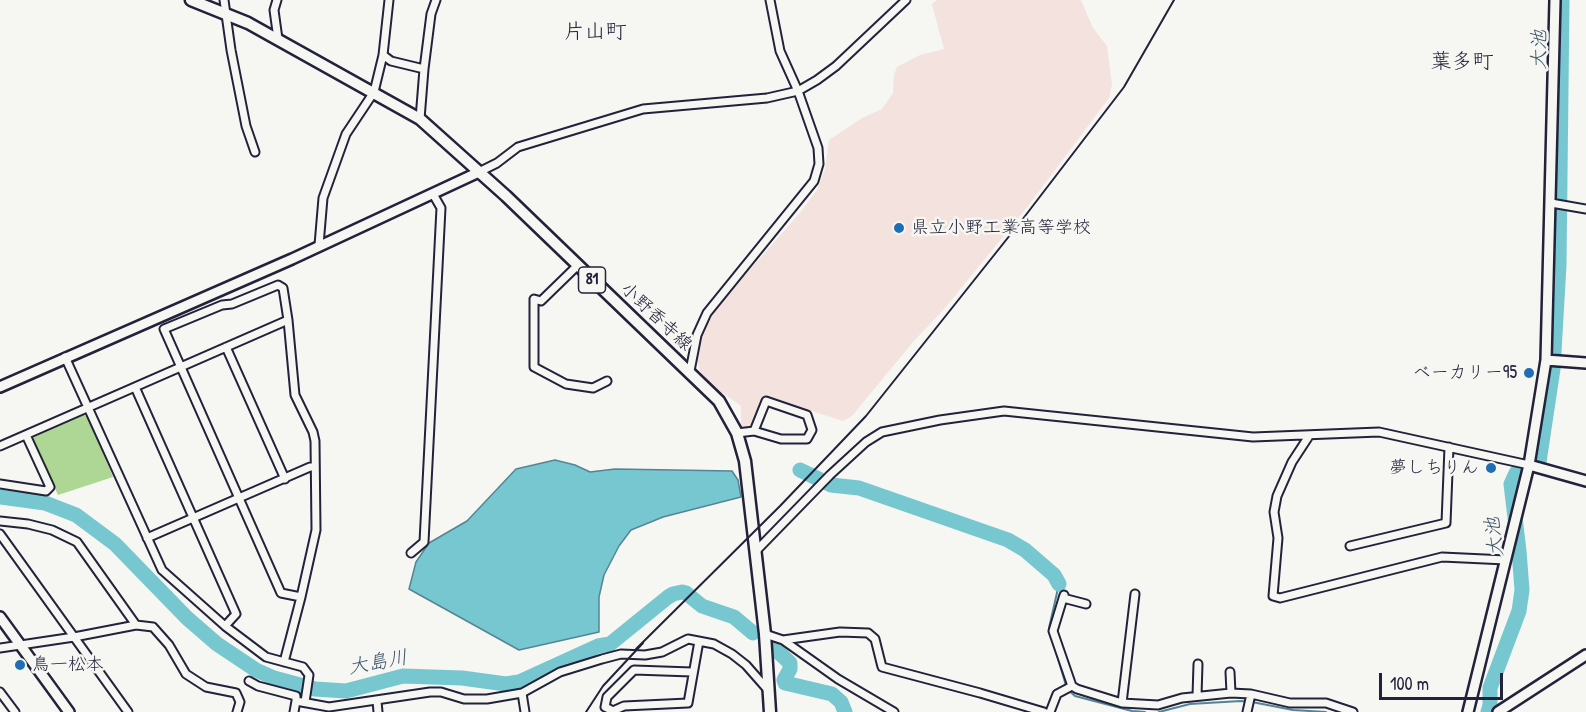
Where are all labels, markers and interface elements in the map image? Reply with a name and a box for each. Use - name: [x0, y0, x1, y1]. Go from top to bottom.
- district label: 片山町: [564, 19, 626, 45]
- water label: 大池: [1528, 30, 1552, 70]
- district label: 葉多町: [1431, 49, 1493, 75]
- place label: 県立小野工業高等学校: [911, 217, 1091, 239]
- marker: 県立小野工業高等学校: [892, 221, 906, 235]
- road number: 81: [578, 267, 606, 293]
- street label: 小野香寺線: [616, 278, 696, 356]
- place label: ベーカリー95: [1413, 362, 1517, 384]
- marker: ベーカリー95: [1522, 366, 1536, 380]
- place label: 夢しちりん: [1389, 457, 1479, 479]
- marker: 夢しちりん: [1484, 461, 1498, 475]
- water label: 大池: [1481, 516, 1509, 558]
- water label: 大島川: [346, 646, 410, 680]
- place label: 鳥一松本: [32, 654, 104, 676]
- marker: 鳥一松本: [13, 658, 27, 672]
- scale bar: [1382, 661, 1506, 699]
- text: 100 m: [1390, 671, 1429, 696]

